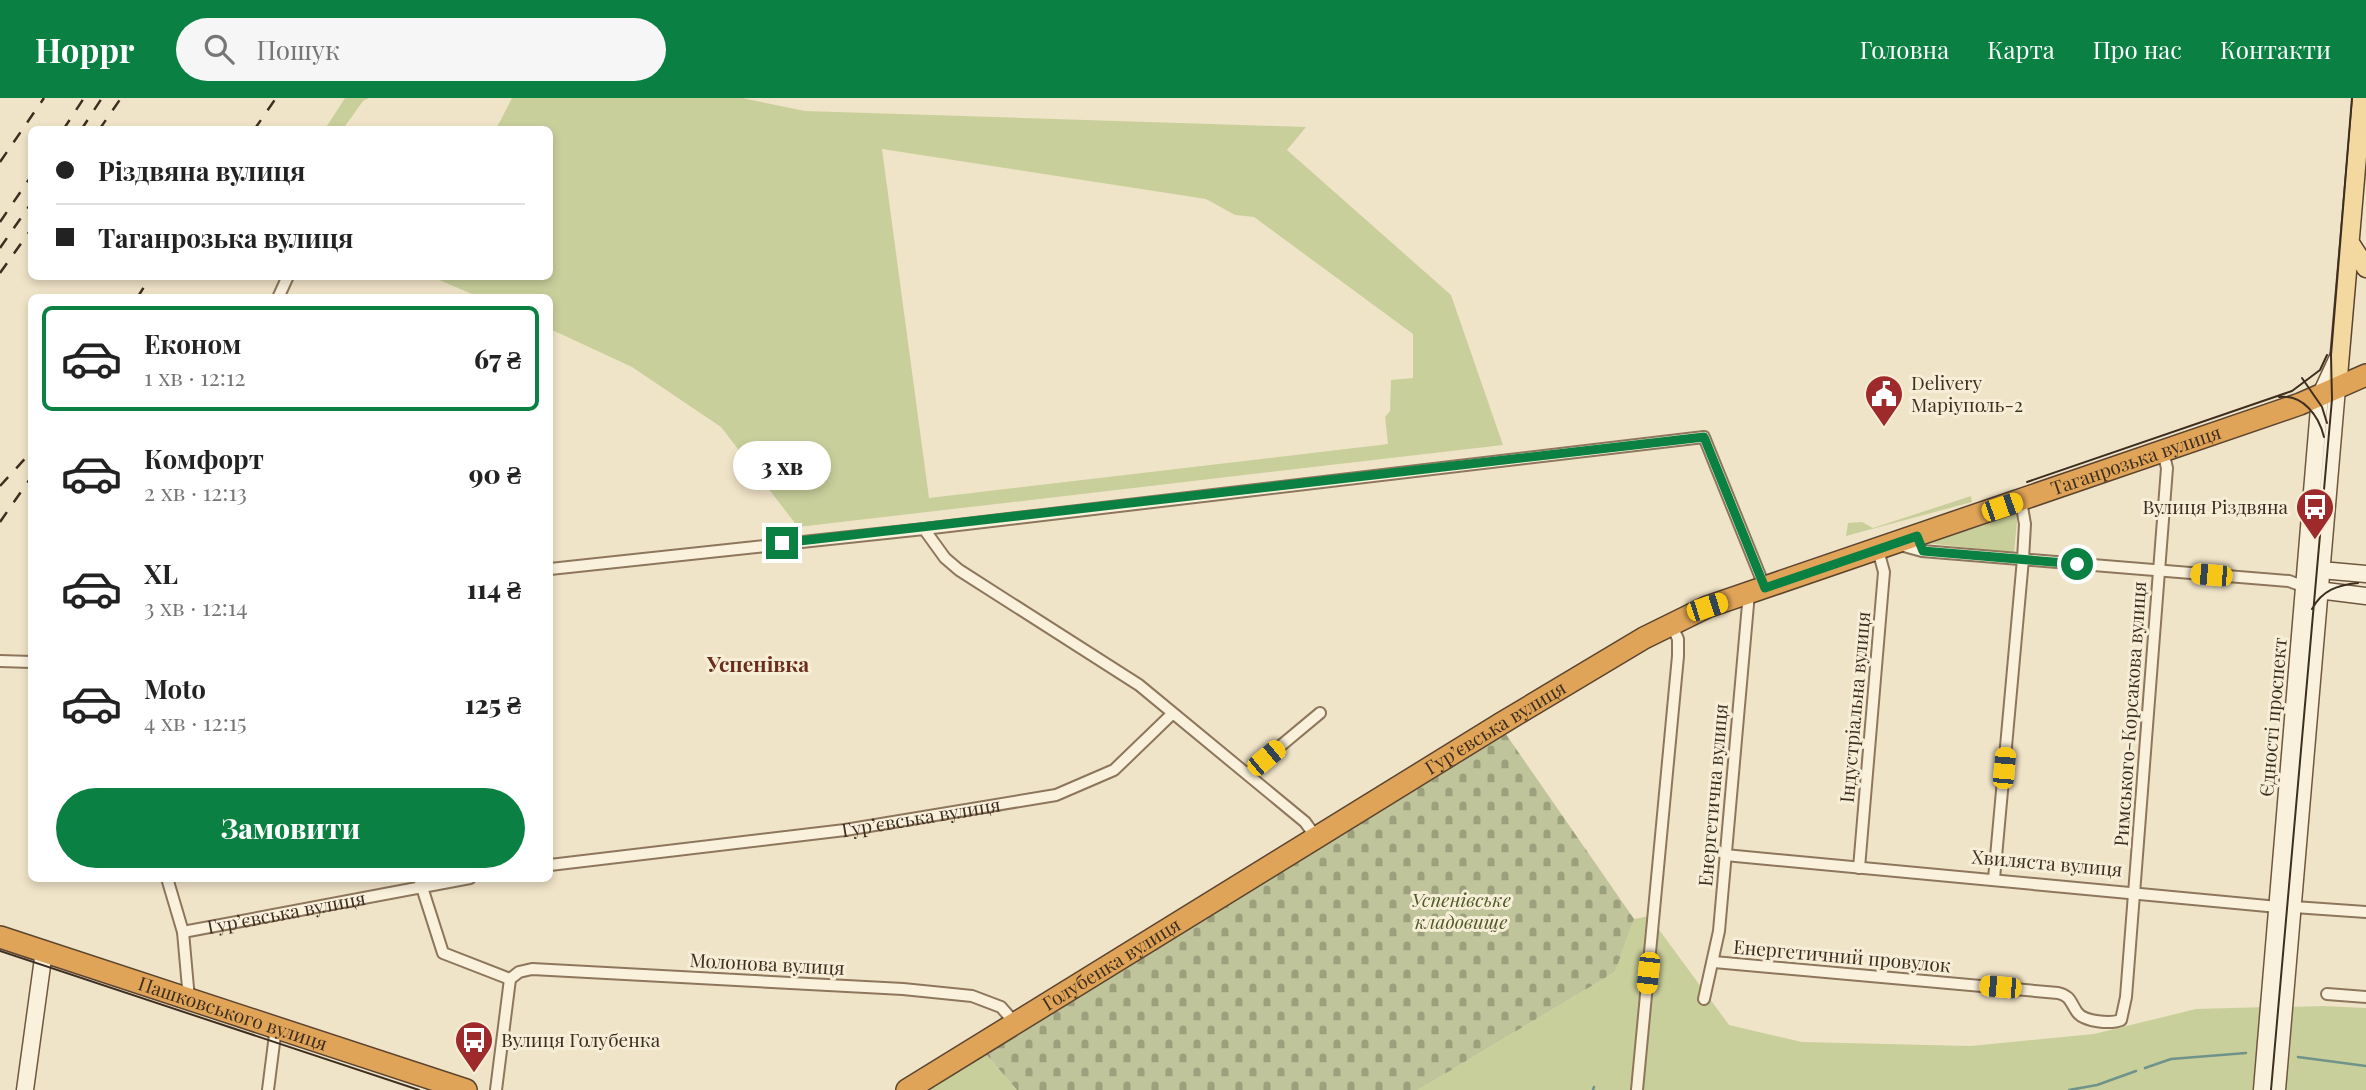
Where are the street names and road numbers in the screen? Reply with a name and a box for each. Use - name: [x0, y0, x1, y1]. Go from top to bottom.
- street label: Таганрозька вулиця: [2047, 418, 2224, 500]
- street label: Римського-Корсакова вулиця: [2107, 580, 2151, 847]
- street label: Індустріальна вулиця: [1833, 610, 1875, 804]
- street label: Єдності проспект: [2252, 636, 2292, 798]
- street label: Гур’євська вулиця: [1419, 674, 1570, 780]
- street label: Енергетична вулиця: [1691, 702, 1733, 887]
- street label: Гур’євська вулиця: [839, 790, 1002, 842]
- street label: Хвиляста вулиця: [1971, 842, 2124, 882]
- street label: Гур’євська вулиця: [205, 884, 367, 939]
- street label: Голубенка вулиця: [1037, 911, 1185, 1016]
- street label: Енергетичний провулок: [1732, 933, 1952, 977]
- street label: Молонова вулиця: [689, 946, 845, 980]
- street label: Пашковського вулиця: [135, 969, 331, 1056]

